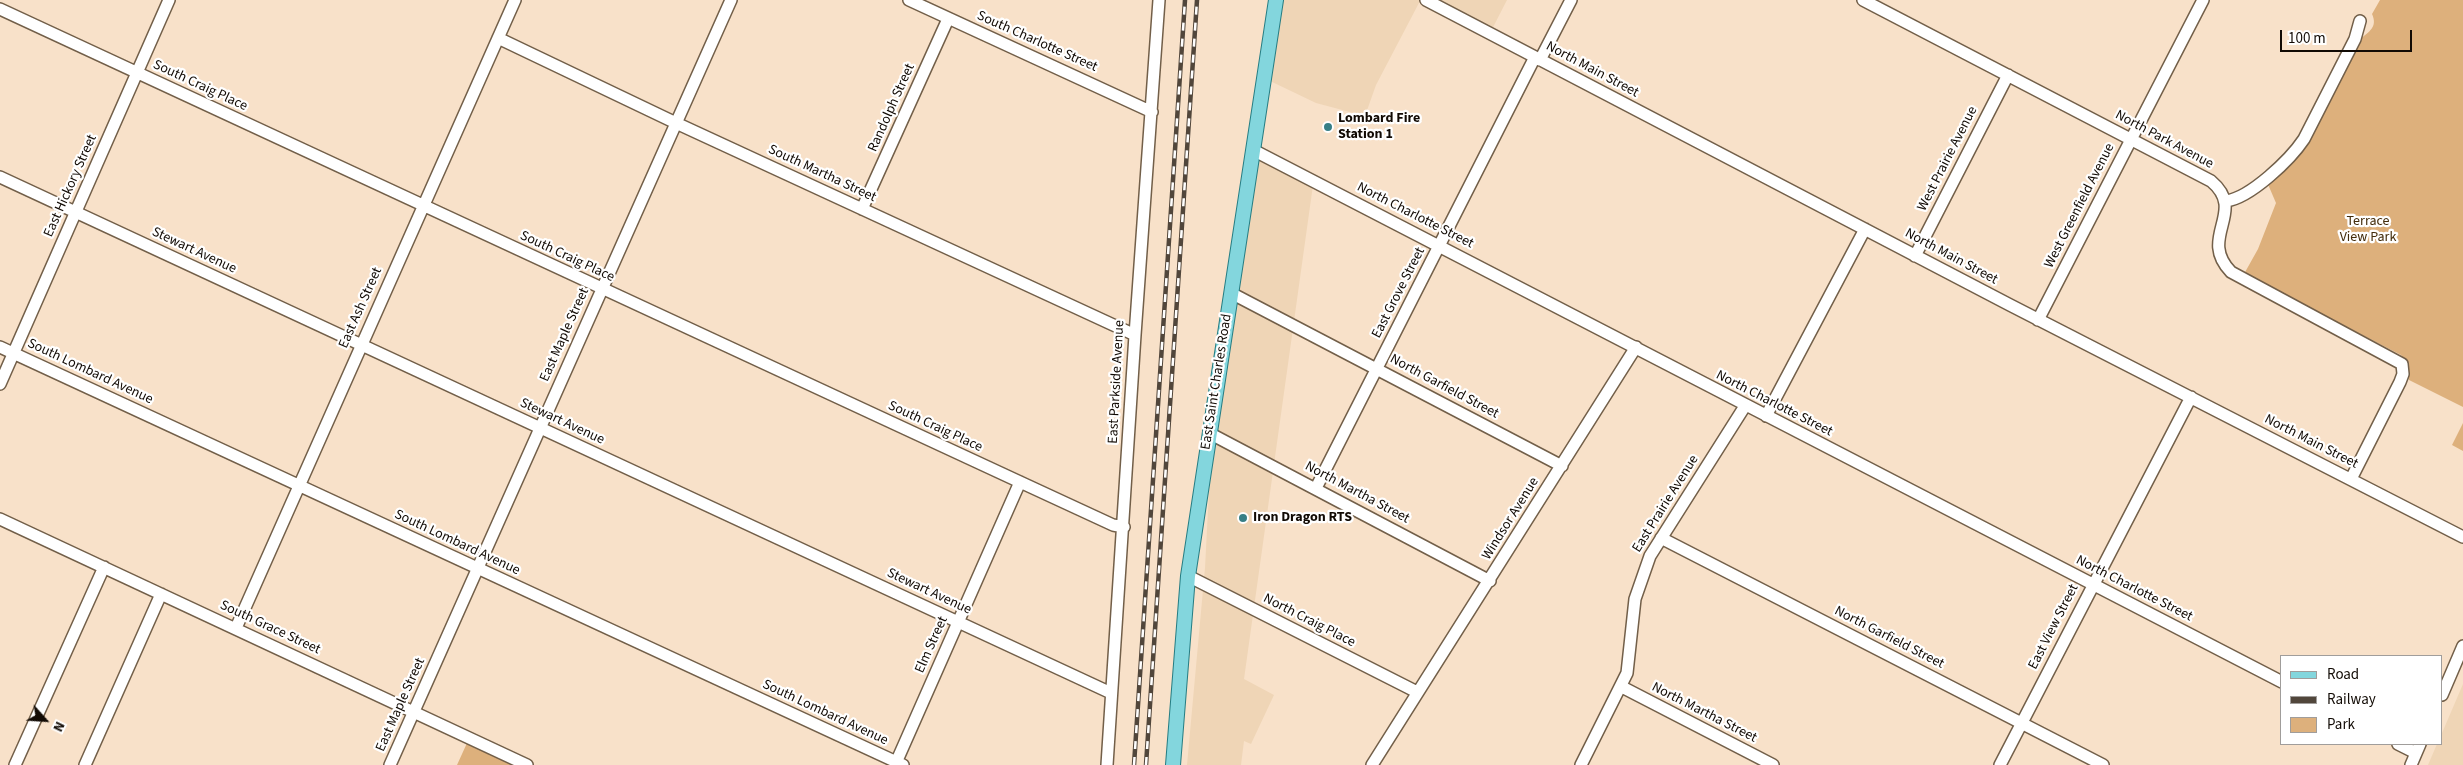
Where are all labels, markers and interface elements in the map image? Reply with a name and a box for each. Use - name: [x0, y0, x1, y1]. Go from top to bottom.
- street label: South Charlotte Street: [974, 8, 1100, 76]
- scale bar: [2283, 20, 2416, 52]
- text: 100 m: [2288, 28, 2326, 49]
- street label: North Main Street: [1543, 38, 1641, 102]
- street label: South Craig Place: [150, 57, 250, 115]
- street label: Randolph Street: [865, 61, 919, 155]
- street label: West Prairie Avenue: [1914, 104, 1982, 214]
- street label: North Park Avenue: [2112, 107, 2216, 173]
- place label: Lombard Fire Station 1: [1338, 111, 1420, 144]
- marker: Lombard Fire Station 1: [1322, 121, 1334, 133]
- street label: East Hickory Street: [41, 132, 101, 240]
- street label: West Greenfield Avenue: [2041, 141, 2119, 271]
- street label: South Martha Street: [765, 142, 879, 206]
- street label: North Charlotte Street: [1354, 179, 1476, 253]
- park label: Terrace View Park: [2340, 214, 2396, 246]
- street label: Stewart Avenue: [149, 224, 239, 278]
- street label: North Main Street: [1902, 225, 2000, 289]
- street label: South Craig Place: [517, 228, 617, 286]
- street label: East Grove Street: [1369, 245, 1429, 341]
- street label: East Ash Street: [336, 265, 386, 351]
- street label: East Maple Street: [537, 285, 593, 385]
- street label: East Saint Charles Road: [1198, 313, 1236, 451]
- street label: East Parkside Avenue: [1105, 320, 1129, 444]
- street label: South Lombard Avenue: [25, 336, 155, 408]
- street label: North Garfield Street: [1387, 351, 1501, 423]
- street label: North Charlotte Street: [1713, 367, 1835, 441]
- street label: Stewart Avenue: [517, 395, 607, 449]
- street label: South Craig Place: [885, 398, 985, 456]
- street label: North Main Street: [2261, 411, 2361, 473]
- street label: East Prairie Avenue: [1629, 452, 1703, 556]
- street label: North Martha Street: [1302, 458, 1412, 528]
- street label: Windsor Avenue: [1479, 475, 1543, 563]
- street label: South Lombard Avenue: [392, 507, 522, 579]
- place label: Iron Dragon RTS: [1253, 510, 1352, 526]
- marker: Iron Dragon RTS: [1237, 512, 1249, 524]
- street label: North Charlotte Street: [2073, 552, 2195, 626]
- street label: Stewart Avenue: [884, 565, 974, 619]
- street label: East View Street: [2025, 582, 2083, 672]
- street label: North Craig Place: [1260, 591, 1358, 651]
- street label: South Grace Street: [217, 597, 323, 659]
- street label: North Garfield Street: [1831, 603, 1947, 673]
- street label: Elm Street: [912, 614, 952, 676]
- street label: East Maple Street: [373, 655, 429, 755]
- legend: [2280, 655, 2443, 745]
- text: Road: [2327, 664, 2359, 685]
- street label: South Lombard Avenue: [760, 677, 890, 749]
- street label: North Martha Street: [1648, 679, 1760, 747]
- text: Railway: [2327, 689, 2376, 710]
- north arrow: [20, 695, 70, 745]
- text: Park: [2327, 714, 2355, 735]
- text: N: [47, 718, 70, 735]

